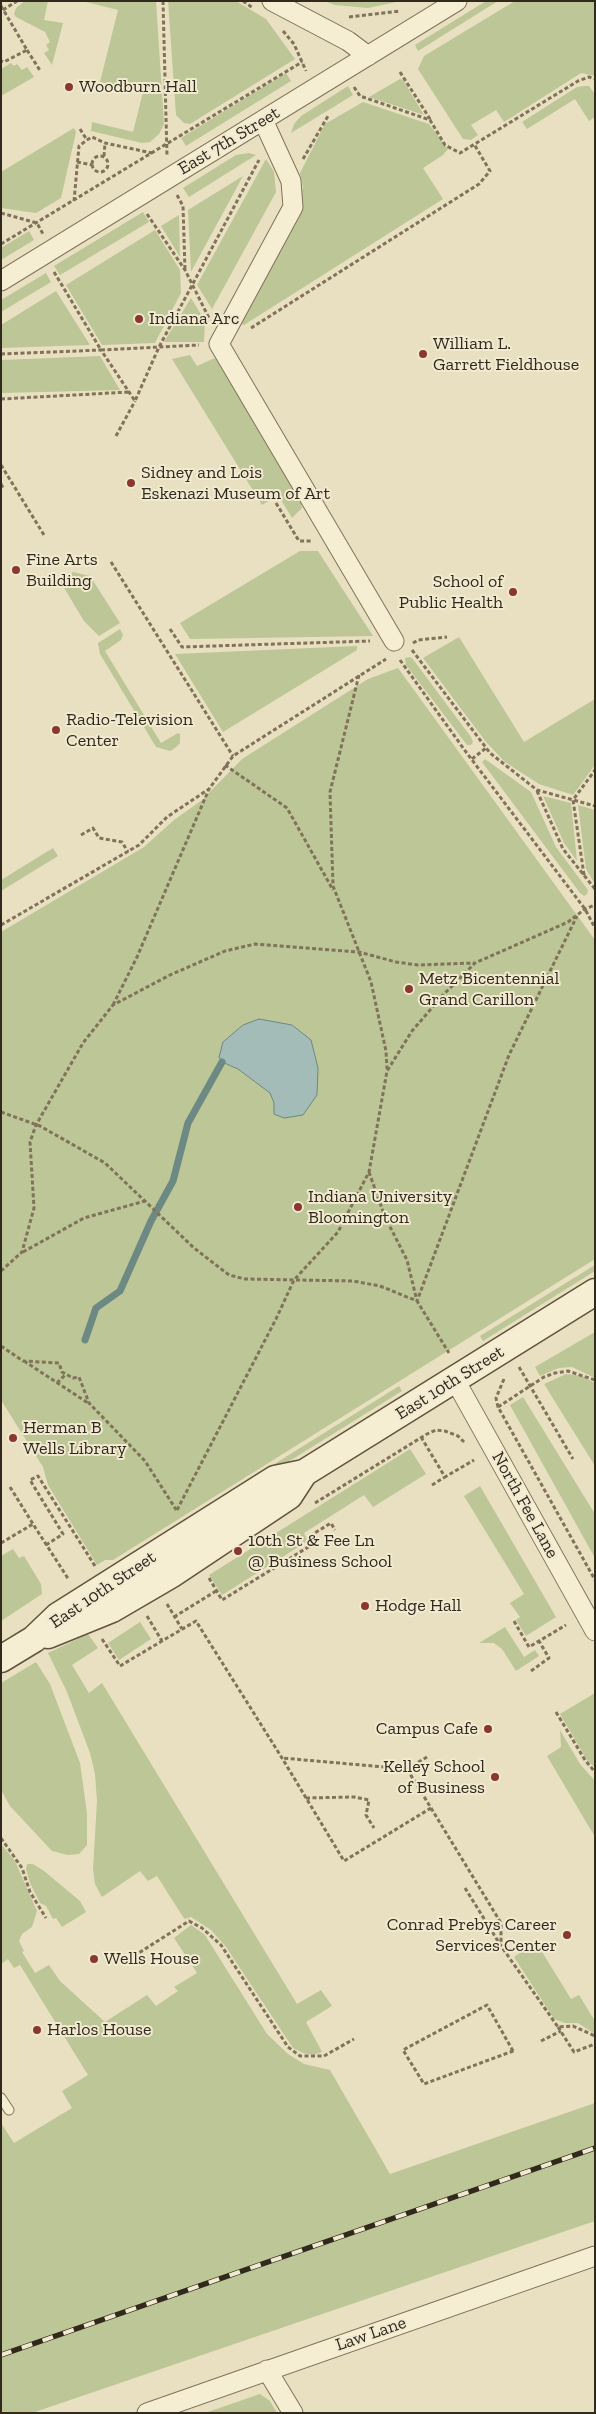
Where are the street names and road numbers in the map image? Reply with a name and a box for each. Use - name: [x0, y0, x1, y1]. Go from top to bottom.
- street label: East 7th Street: [174, 102, 284, 180]
- street label: East 10th Street: [392, 1341, 508, 1425]
- street label: North Fee Lane: [487, 1448, 563, 1562]
- street label: East 10th Street: [46, 1547, 160, 1633]
- street label: Law Lane: [333, 2312, 409, 2356]

